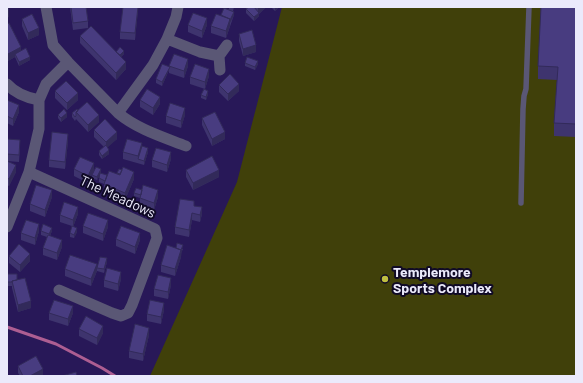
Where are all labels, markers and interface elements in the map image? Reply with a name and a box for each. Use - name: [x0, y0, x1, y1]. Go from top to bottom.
- street label: The Meadows: [77, 171, 159, 221]
- place label: Templemore Sports Complex: [393, 263, 492, 296]
- marker: Templemore Sports Complex: [380, 274, 390, 284]

